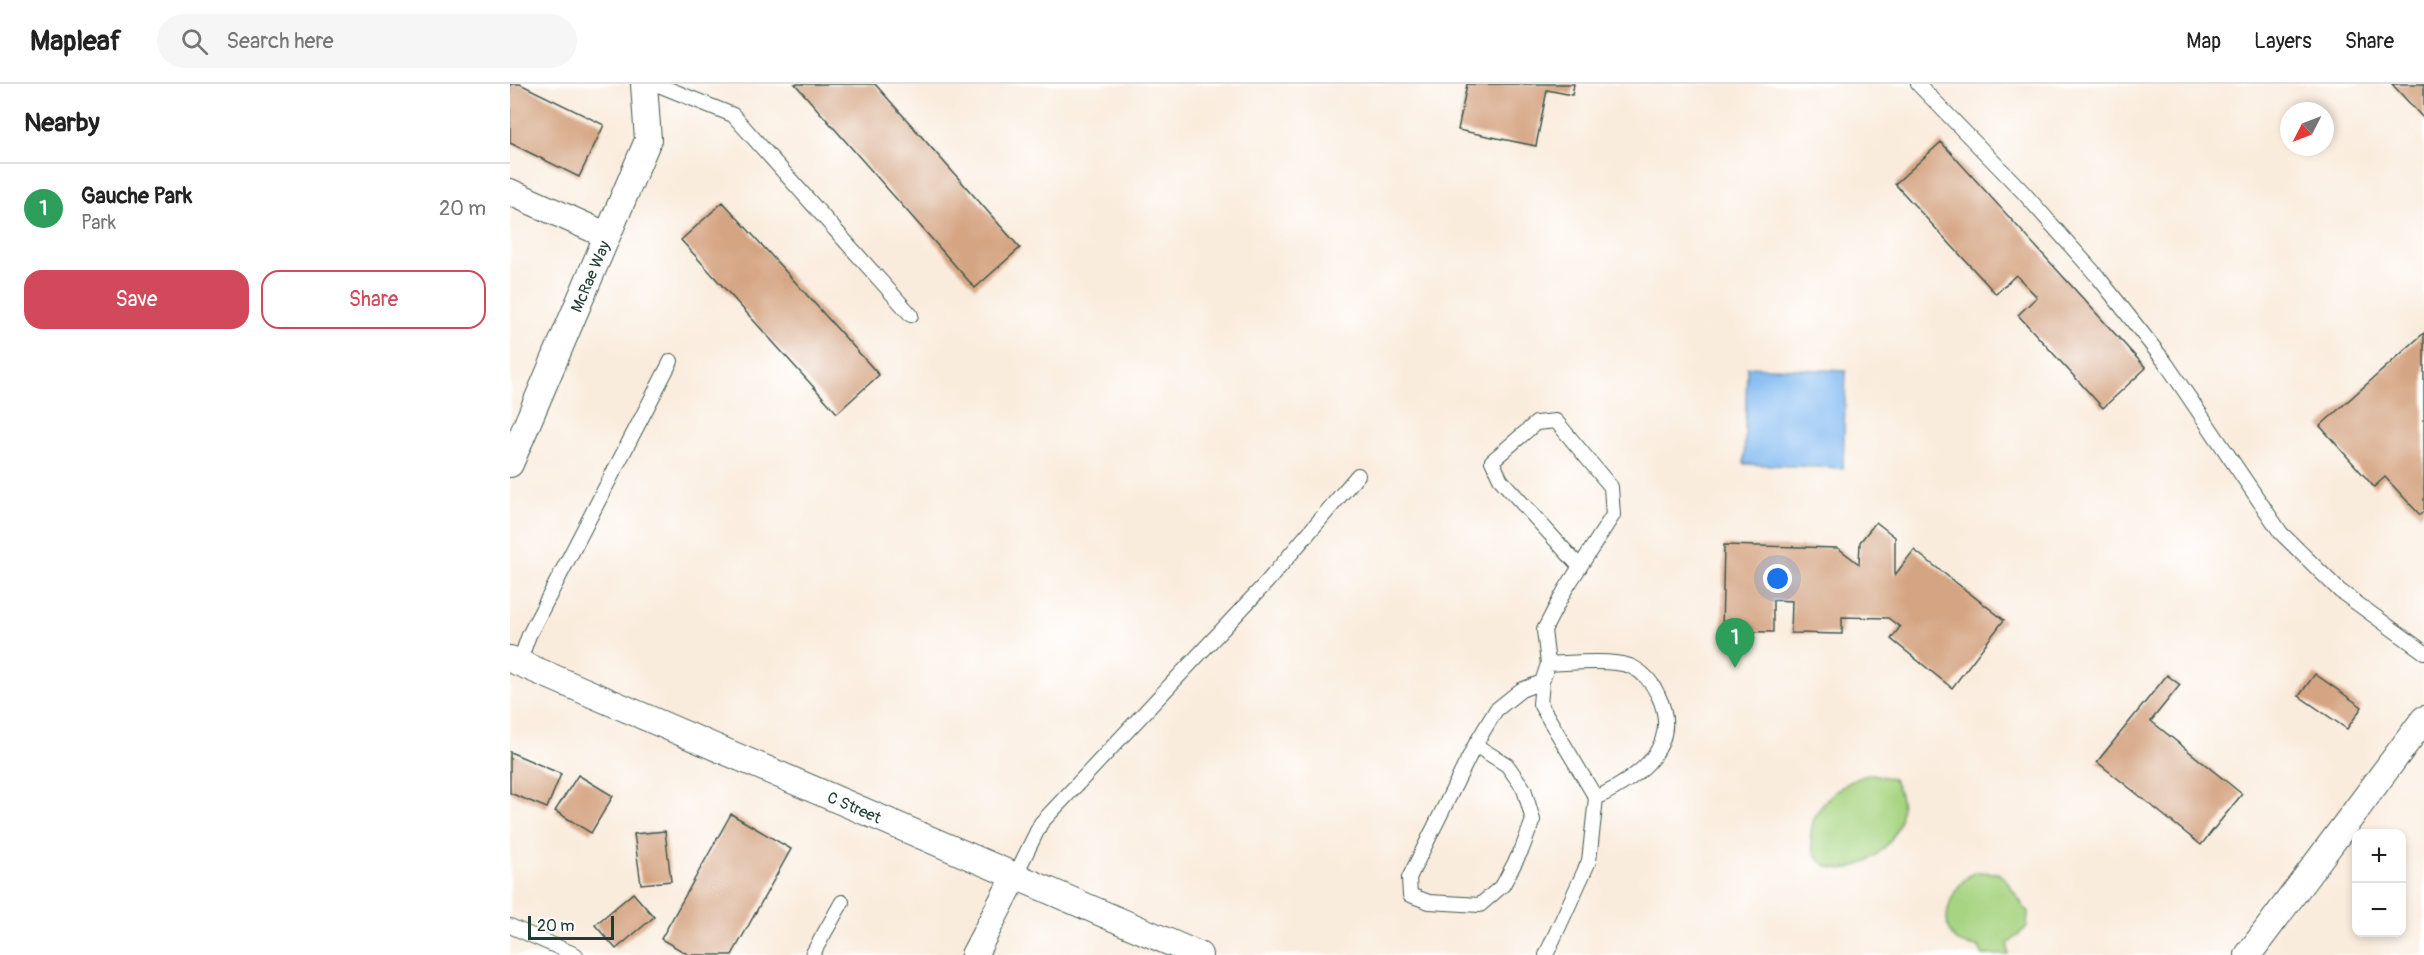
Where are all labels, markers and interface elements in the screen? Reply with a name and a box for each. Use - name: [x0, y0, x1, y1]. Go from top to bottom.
- search box: [157, 14, 577, 68]
- text: Mapleaf: [30, 24, 121, 59]
- icon: search: [178, 25, 211, 58]
- text: Search here: [226, 27, 334, 55]
- text: Map: [2186, 28, 2221, 55]
- text: Layers: [2254, 28, 2312, 55]
- text: Share: [2345, 28, 2394, 55]
- north arrow: [2280, 102, 2334, 156]
- text: Nearby: [24, 107, 100, 139]
- text: Gauche Park: [81, 182, 192, 210]
- text: 1: [40, 196, 47, 221]
- text: 20 m: [439, 196, 486, 221]
- text: Park: [81, 210, 116, 235]
- street label: McRae Way: [567, 238, 615, 315]
- button: Save: [24, 270, 249, 329]
- button: Share: [261, 270, 486, 329]
- your location: [1763, 564, 1792, 593]
- pin: 1: [1716, 618, 1754, 668]
- street label: C Street: [824, 788, 885, 829]
- map controls: [2352, 829, 2406, 937]
- button: +: [2352, 829, 2406, 883]
- button: −: [2352, 883, 2406, 937]
- scale bar: [528, 913, 614, 940]
- text: 20 m: [537, 916, 575, 936]

